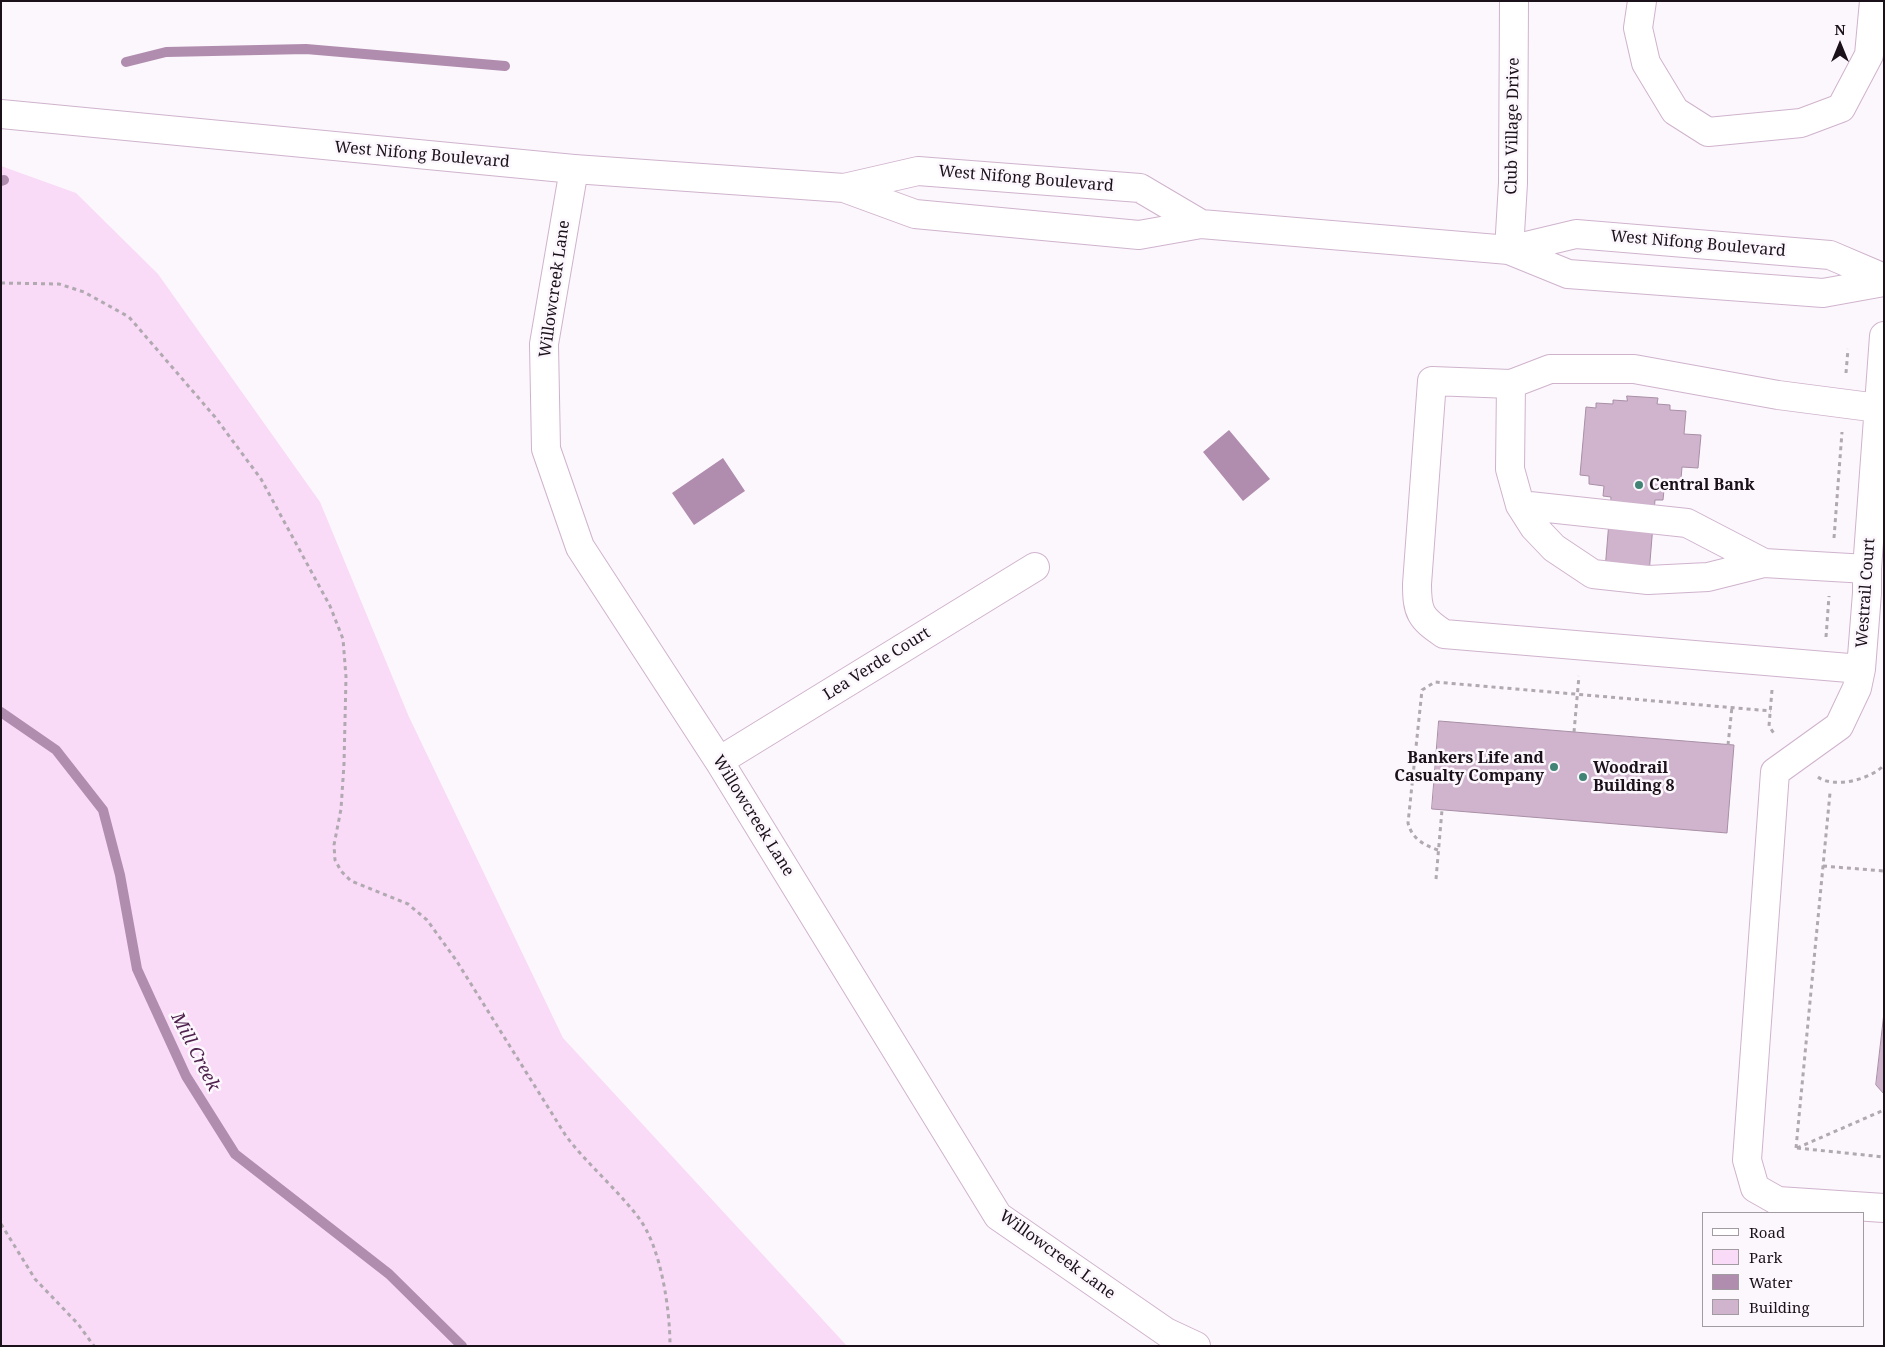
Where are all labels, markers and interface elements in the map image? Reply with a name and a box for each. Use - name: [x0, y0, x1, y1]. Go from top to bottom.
- north arrow: [1815, 20, 1865, 70]
- text: N: [1834, 20, 1846, 39]
- street label: Club Village Drive: [1502, 57, 1524, 195]
- street label: West Nifong Boulevard: [334, 138, 510, 172]
- street label: West Nifong Boulevard: [938, 162, 1114, 196]
- street label: Willowcreek Lane: [536, 219, 574, 359]
- street label: West Nifong Boulevard: [1610, 227, 1786, 261]
- place label: Central Bank: [1649, 475, 1755, 495]
- marker: Central Bank: [1633, 479, 1645, 491]
- street label: Westrail Court: [1853, 537, 1879, 649]
- street label: Lea Verde Court: [820, 623, 934, 705]
- place label: Bankers Life and Casualty Company: [1394, 748, 1544, 786]
- street label: Willowcreek Lane: [708, 752, 798, 880]
- place label: Woodrail Building 8: [1593, 758, 1675, 796]
- marker: Bankers Life and Casualty Company: [1548, 761, 1560, 773]
- marker: Woodrail Building 8: [1577, 771, 1589, 783]
- water label: Mill Creek: [166, 1009, 224, 1095]
- street label: Willowcreek Lane: [995, 1206, 1119, 1304]
- legend: [1702, 1212, 1865, 1327]
- text: Road: [1749, 1222, 1785, 1242]
- text: Park: [1749, 1247, 1782, 1267]
- text: Water: [1749, 1272, 1792, 1292]
- text: Building: [1749, 1297, 1810, 1317]

